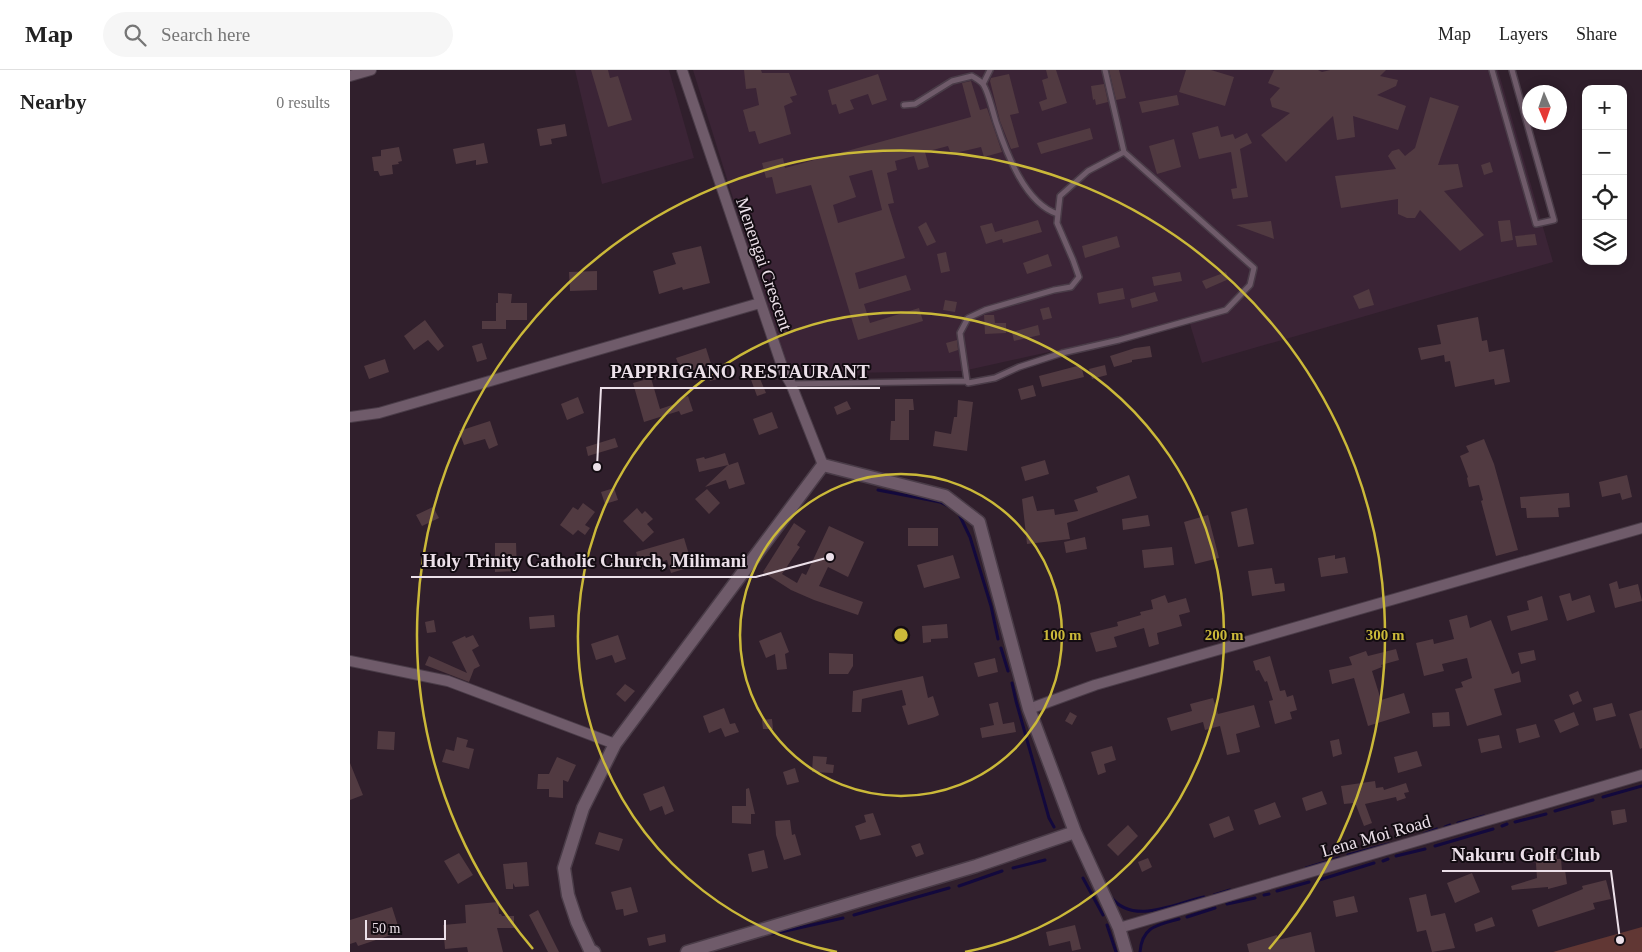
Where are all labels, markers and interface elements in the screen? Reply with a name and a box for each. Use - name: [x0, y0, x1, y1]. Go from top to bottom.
- search box: [103, 12, 453, 57]
- text: Map: [25, 21, 73, 47]
- icon: search: [121, 21, 149, 49]
- text: Search here: [161, 24, 250, 45]
- text: Map: [1438, 24, 1471, 44]
- text: Layers: [1499, 24, 1548, 44]
- text: Share: [1576, 24, 1617, 44]
- north arrow: [1522, 85, 1567, 130]
- map controls: [1582, 85, 1627, 265]
- button: +: [1582, 85, 1627, 130]
- text: Nearby: [20, 90, 87, 114]
- text: 0 results: [276, 94, 330, 111]
- button: −: [1582, 130, 1627, 175]
- button: locate: [1582, 175, 1627, 220]
- street label: Menengai Crescent: [732, 195, 796, 333]
- button: layers: [1582, 220, 1627, 265]
- callout: PAPPRIGANO RESTAURANT: [601, 354, 880, 388]
- text: PAPPRIGANO RESTAURANT: [610, 361, 870, 382]
- callout: Holy Trinity Catholic Church, Milimani: [411, 543, 756, 577]
- text: Holy Trinity Catholic Church, Milimani: [422, 550, 746, 571]
- centre of rings: [892, 626, 910, 644]
- text: 100 m: [1043, 627, 1082, 643]
- text: 200 m: [1205, 627, 1244, 643]
- text: 300 m: [1366, 627, 1405, 643]
- street label: Lena Moi Road: [1319, 811, 1433, 861]
- callout: Nakuru Golf Club: [1442, 837, 1611, 871]
- text: Nakuru Golf Club: [1452, 844, 1600, 865]
- scale bar: [365, 917, 446, 940]
- text: 50 m: [372, 921, 400, 936]

